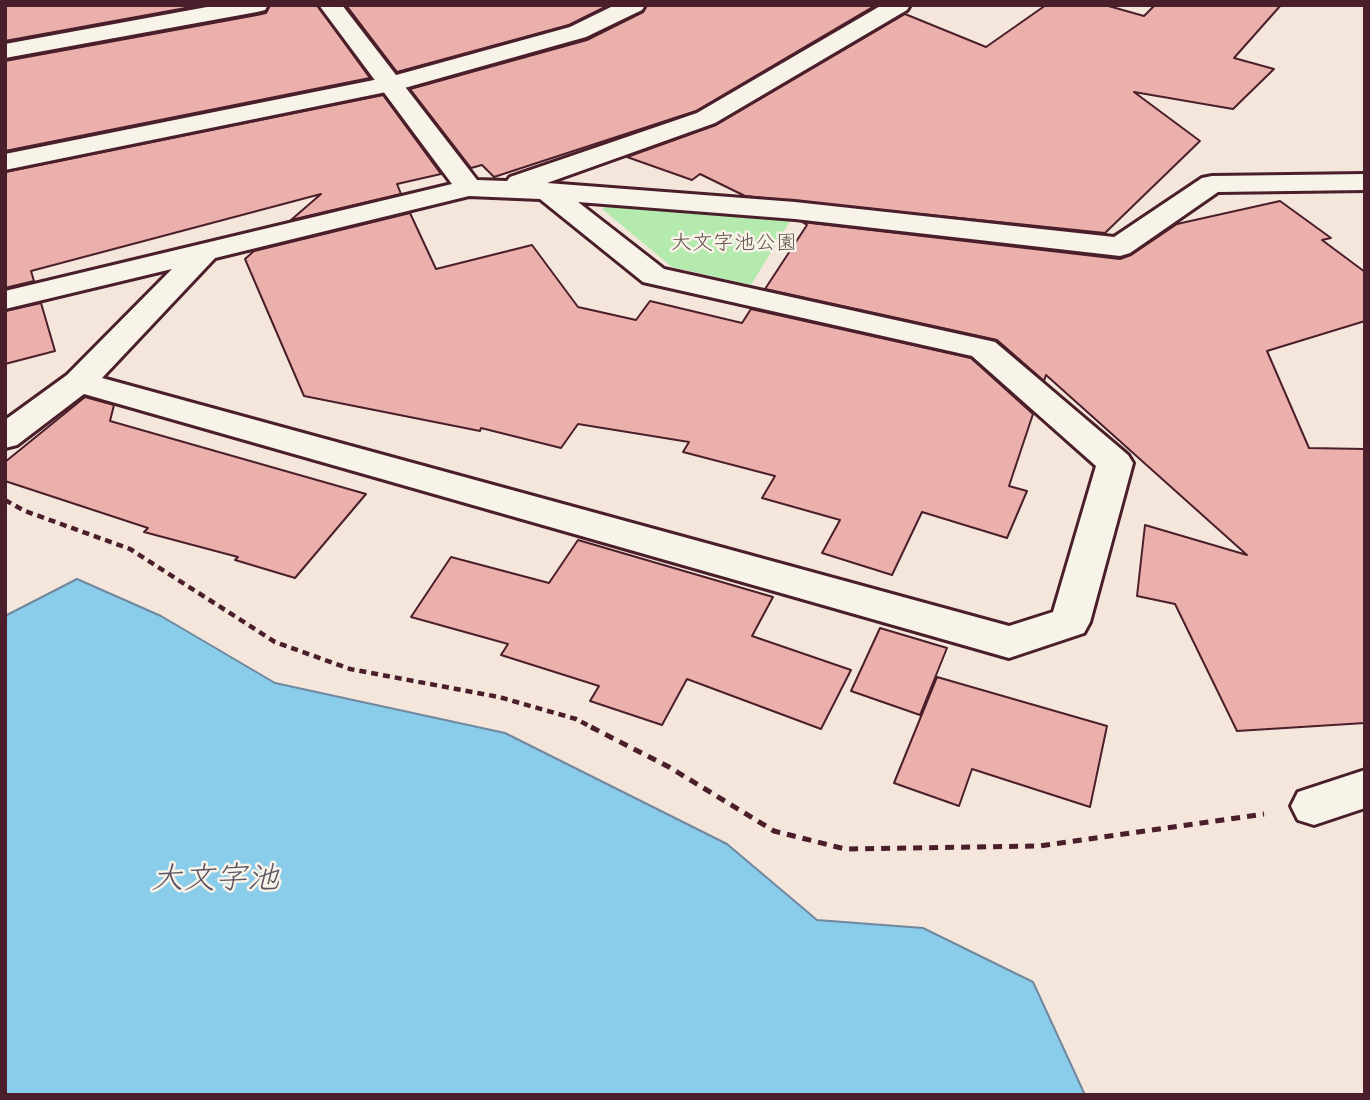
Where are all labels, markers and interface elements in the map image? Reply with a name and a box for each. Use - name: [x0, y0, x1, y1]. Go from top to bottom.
- park label: 大文字池公園: [671, 233, 797, 259]
- water label: 大文字池: [151, 865, 279, 903]

